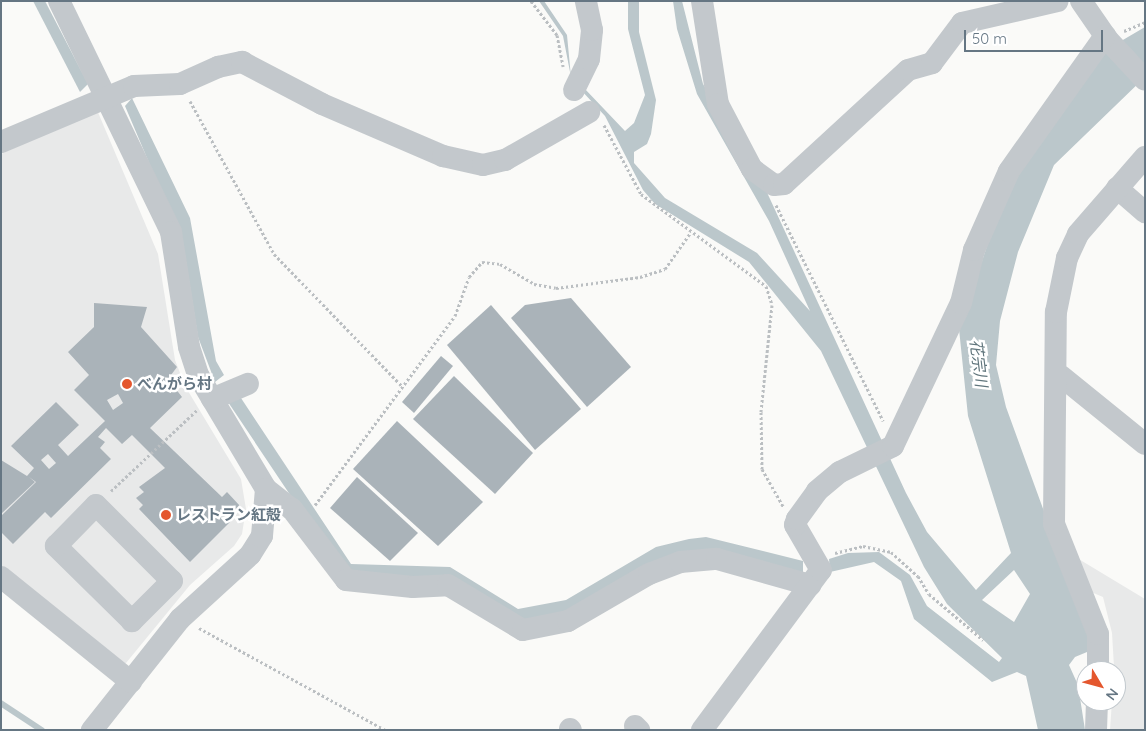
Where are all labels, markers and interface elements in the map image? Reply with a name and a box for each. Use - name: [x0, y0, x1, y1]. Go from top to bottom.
- scale bar: [966, 20, 1105, 52]
- text: 50 m: [972, 29, 1007, 48]
- water label: 花宗川: [967, 338, 991, 388]
- place label: べんがら村: [137, 375, 212, 393]
- marker: べんがら村: [121, 378, 133, 390]
- place label: レストラン紅殻: [176, 506, 281, 524]
- marker: レストラン紅殻: [160, 509, 172, 521]
- north arrow: [1076, 661, 1126, 711]
- text: N: [1102, 685, 1122, 704]

